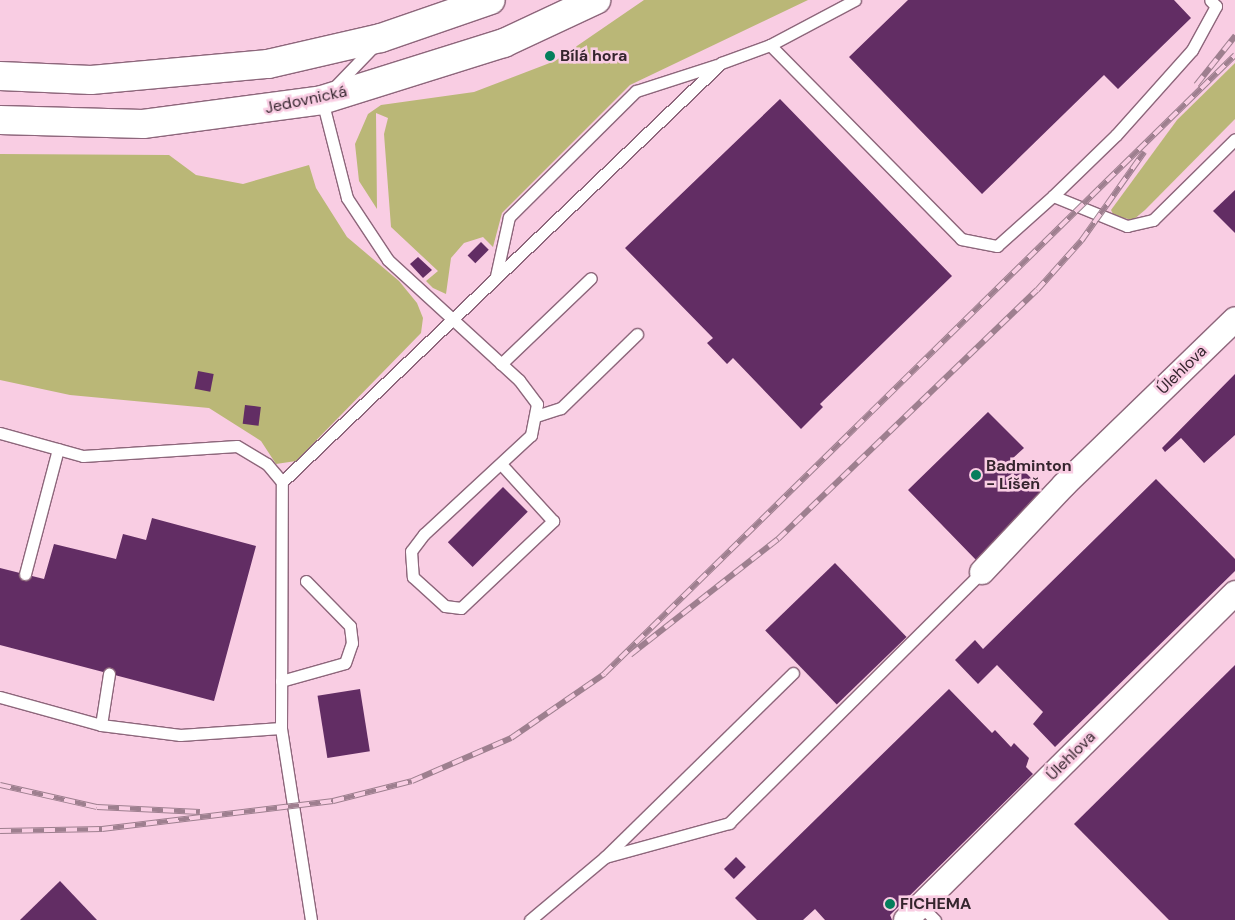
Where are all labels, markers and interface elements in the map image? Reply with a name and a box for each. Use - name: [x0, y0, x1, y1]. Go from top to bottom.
- place label: Bílá hora: [560, 46, 627, 66]
- marker: Bílá hora: [544, 50, 556, 62]
- street label: Jedovnická: [263, 82, 349, 118]
- street label: Úlehlova: [1153, 342, 1211, 398]
- place label: Badminton - Líšeň: [986, 456, 1072, 494]
- marker: Badminton - Líšeň: [970, 469, 982, 481]
- street label: Úlehlova: [1042, 727, 1100, 785]
- place label: FICHEMA: [900, 894, 971, 914]
- marker: FICHEMA: [884, 898, 896, 910]

